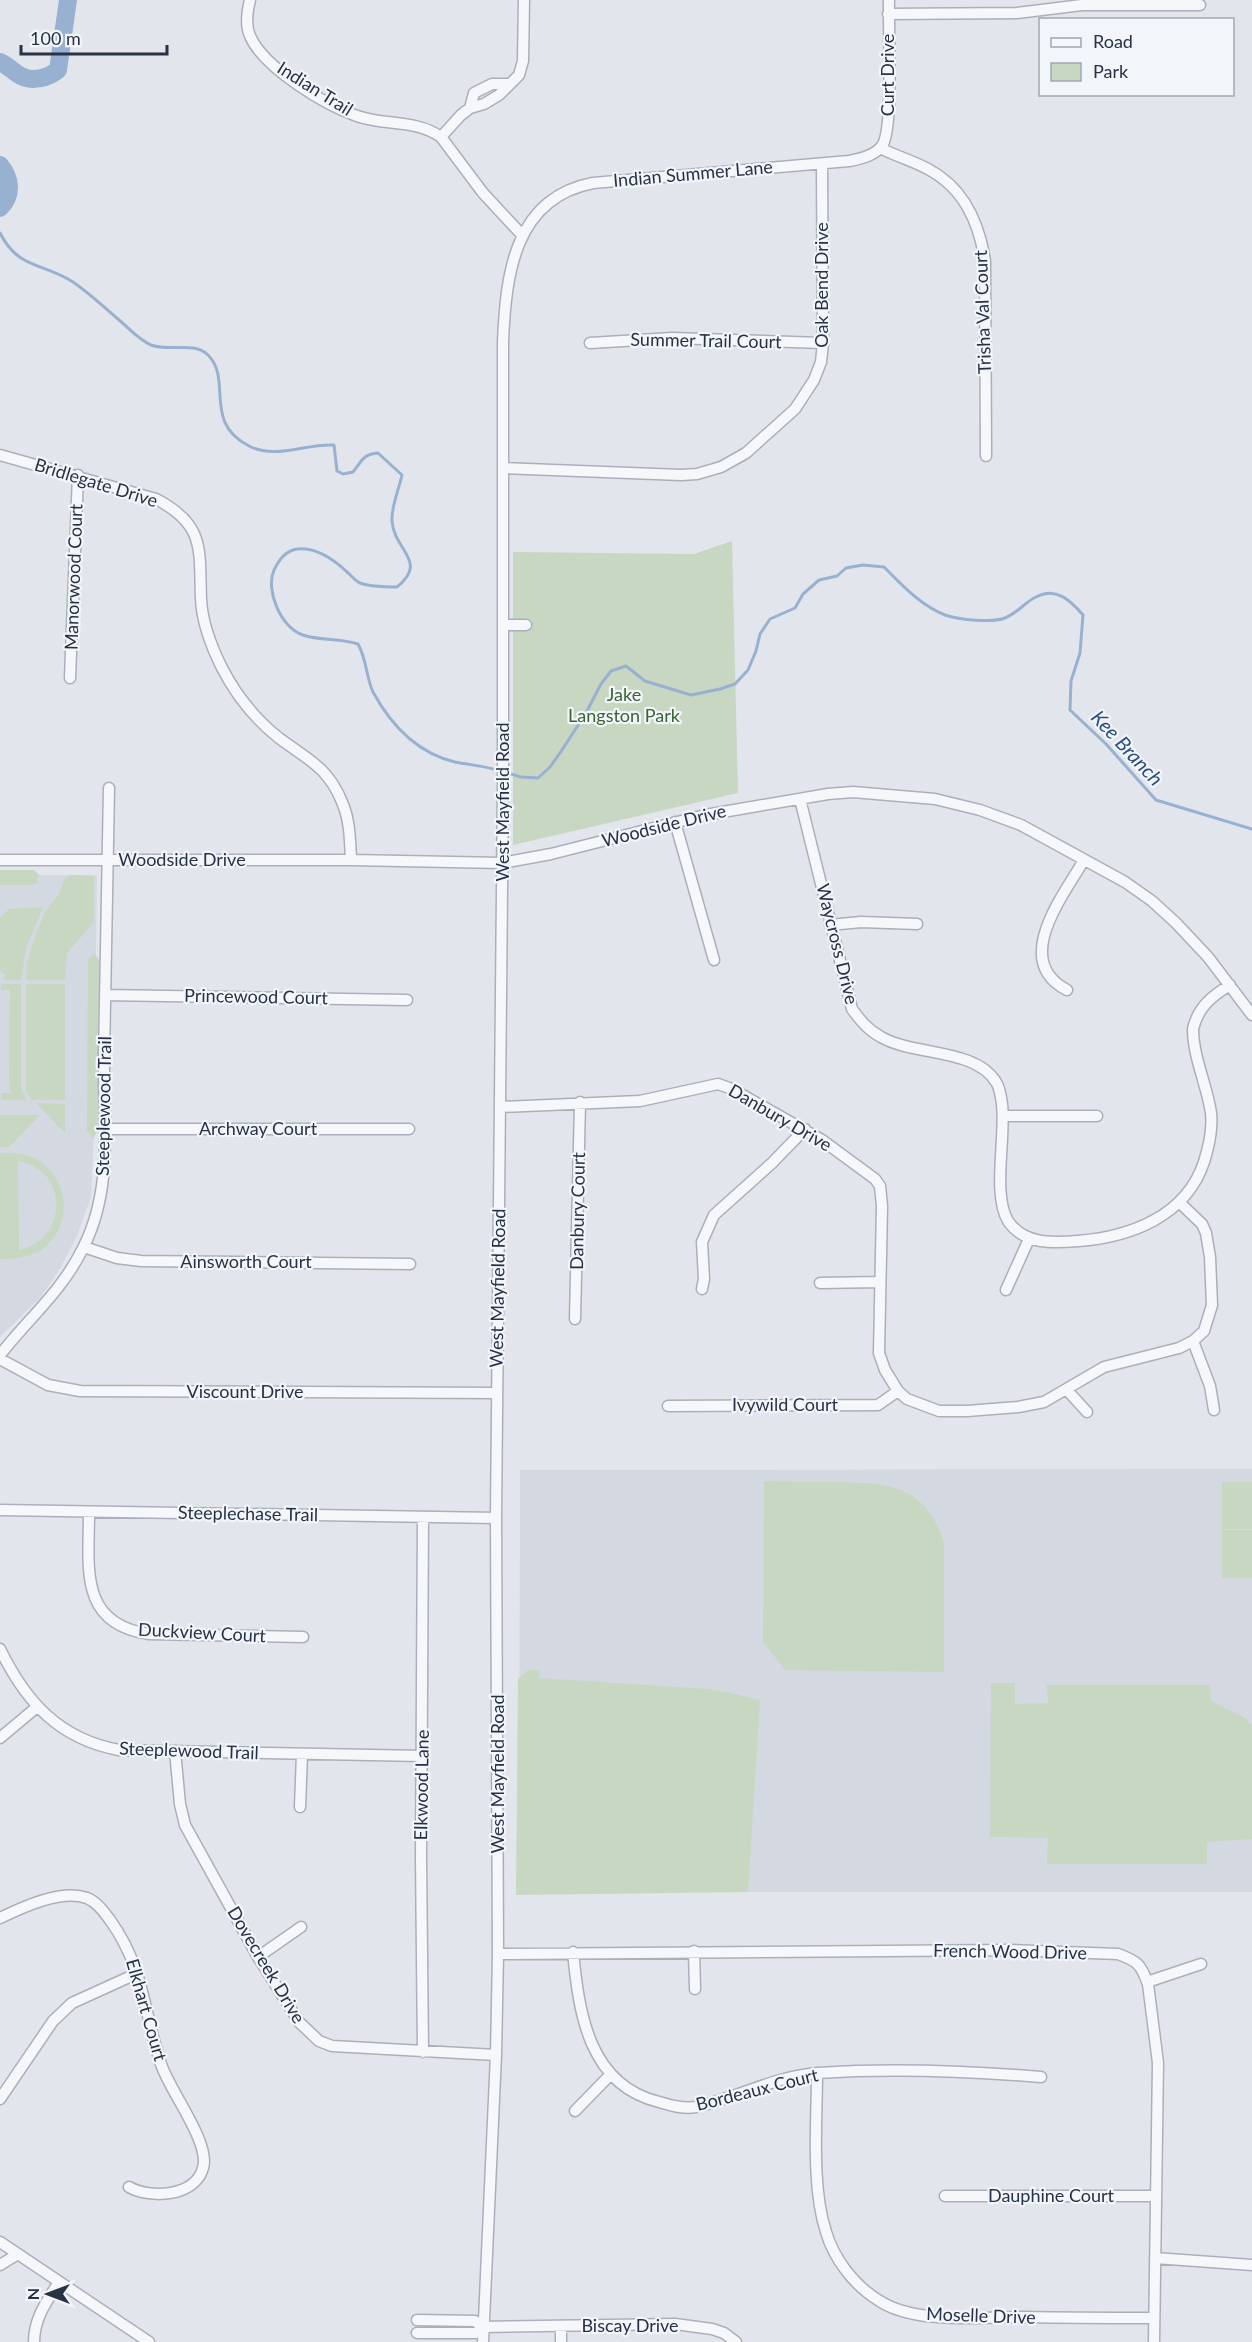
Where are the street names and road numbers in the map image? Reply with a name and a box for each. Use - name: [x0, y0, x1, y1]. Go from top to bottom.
- street label: Curt Drive: [876, 34, 898, 116]
- street label: Indian Trail: [274, 56, 357, 120]
- street label: Indian Summer Lane: [612, 155, 774, 191]
- street label: Oak Bend Drive: [810, 222, 832, 348]
- street label: Trisha Val Court: [969, 249, 995, 374]
- street label: Summer Trail Court: [630, 328, 782, 352]
- street label: Bridlegate Drive: [32, 453, 161, 511]
- street label: Manorwood Court: [59, 503, 87, 651]
- street label: West Mayfield Road: [491, 722, 513, 882]
- street label: Woodside Drive: [599, 799, 728, 851]
- street label: Woodside Drive: [118, 848, 246, 870]
- street label: Waycross Drive: [812, 881, 864, 1006]
- street label: Princewood Court: [184, 984, 329, 1008]
- street label: Steeplewood Trail: [91, 1036, 115, 1176]
- street label: Danbury Drive: [725, 1079, 836, 1156]
- street label: Archway Court: [199, 1117, 318, 1139]
- street label: Danbury Court: [565, 1151, 589, 1270]
- street label: West Mayfield Road: [485, 1208, 509, 1368]
- street label: Ainsworth Court: [180, 1250, 312, 1272]
- street label: Viscount Drive: [187, 1380, 303, 1402]
- street label: Ivywild Court: [732, 1393, 838, 1415]
- street label: Steeplechase Trail: [178, 1501, 318, 1525]
- street label: Duckview Court: [138, 1618, 267, 1646]
- street label: West Mayfield Road: [486, 1694, 508, 1854]
- street label: Elkwood Lane: [409, 1730, 433, 1840]
- street label: Steeplewood Trail: [119, 1737, 259, 1763]
- street label: Dovecreek Drive: [223, 1902, 310, 2027]
- street label: French Wood Drive: [933, 1939, 1087, 1963]
- street label: Elkhart Court: [122, 1956, 172, 2064]
- street label: Bordeaux Court: [693, 2063, 821, 2115]
- street label: Dauphine Court: [988, 2184, 1115, 2206]
- street label: Moselle Drive: [926, 2302, 1036, 2328]
- street label: Biscay Drive: [581, 2314, 679, 2336]

